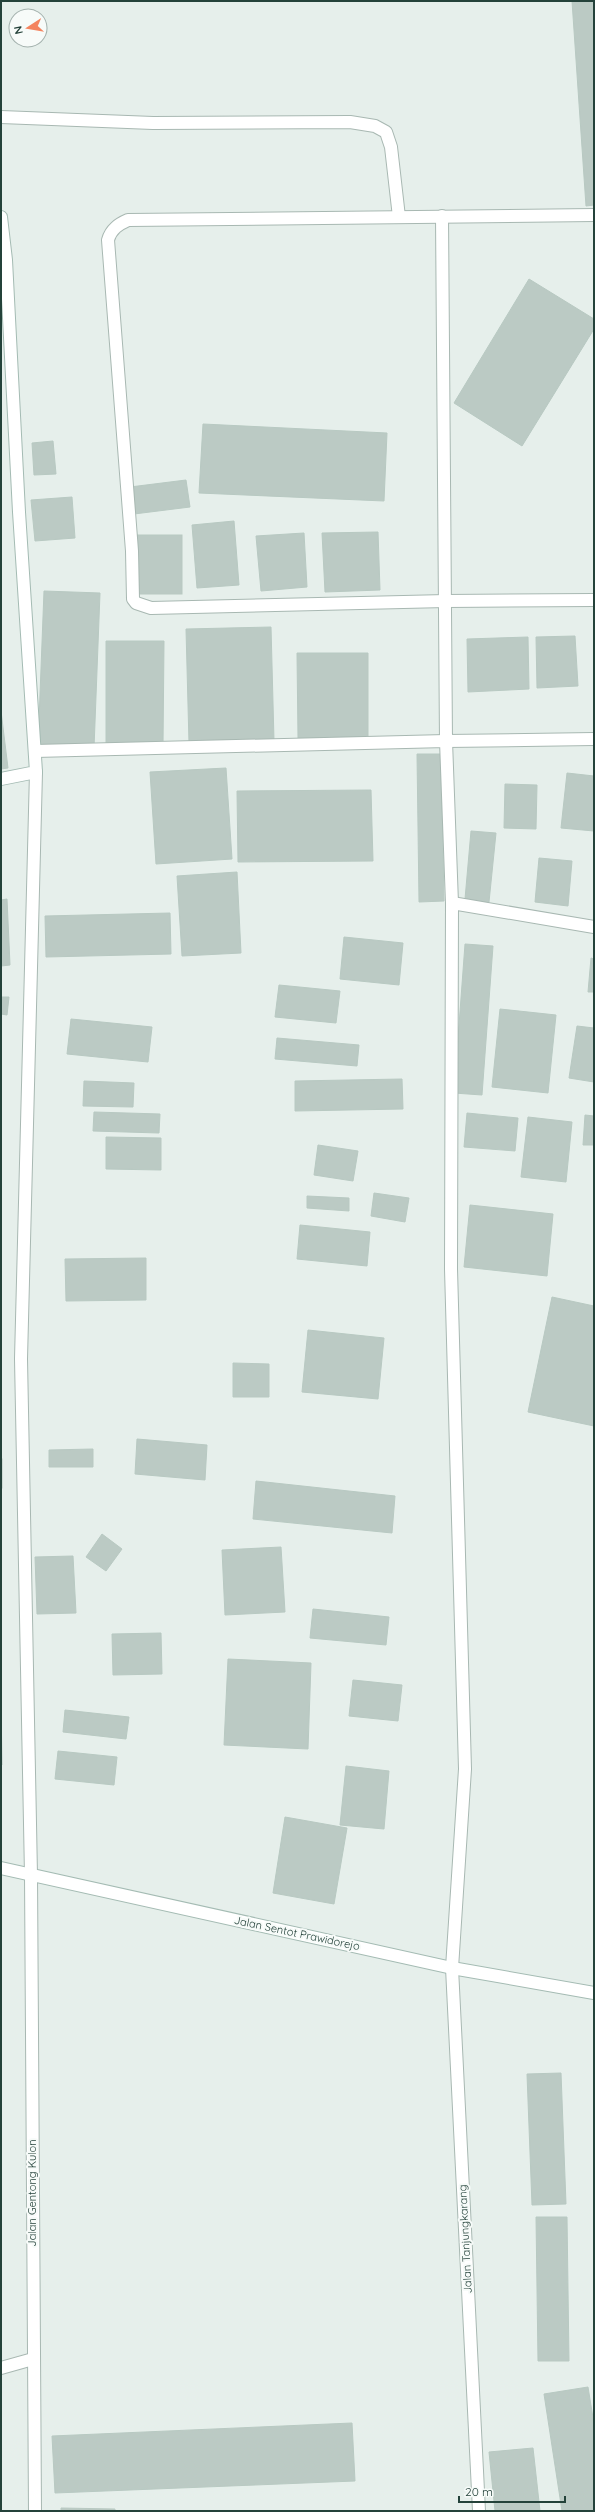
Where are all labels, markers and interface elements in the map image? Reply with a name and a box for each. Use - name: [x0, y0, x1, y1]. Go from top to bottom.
- north arrow: [8, 8, 48, 48]
- text: N: [11, 25, 26, 35]
- street label: Jalan Sentot Prawidorejo: [233, 1913, 362, 1953]
- street label: Jalan Gentong Kulon: [25, 2139, 39, 2247]
- street label: Jalan Tanjungkarang: [455, 2184, 475, 2294]
- scale bar: [459, 2478, 565, 2504]
- text: 20 m: [465, 2484, 493, 2499]

